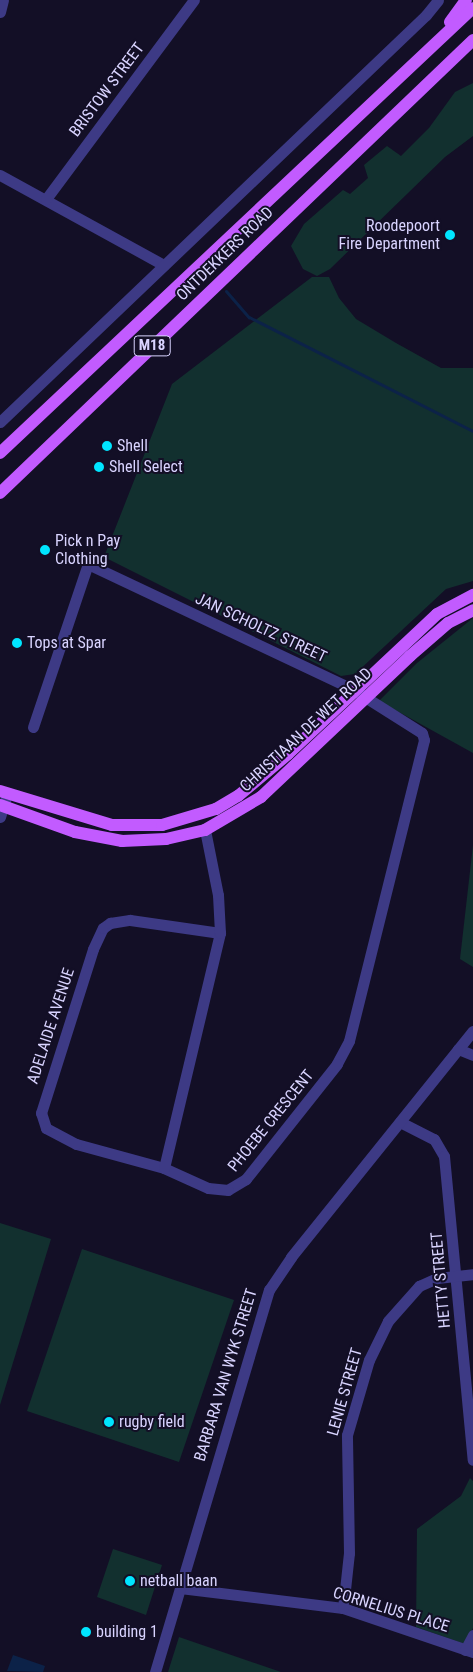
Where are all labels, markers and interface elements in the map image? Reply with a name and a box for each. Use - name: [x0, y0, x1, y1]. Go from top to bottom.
- street label: BRISTOW STREET: [65, 39, 149, 141]
- street label: ONTDEKKERS ROAD: [173, 203, 277, 305]
- place label: Roodepoort Fire Department: [339, 216, 440, 254]
- marker: Roodepoort Fire Department: [444, 229, 456, 241]
- road number: M18: [133, 334, 171, 358]
- place label: Shell: [117, 436, 148, 456]
- marker: Shell: [101, 440, 113, 452]
- place label: Shell Select: [109, 457, 183, 477]
- marker: Shell Select: [93, 461, 105, 473]
- place label: Pick n Pay Clothing: [55, 531, 120, 569]
- marker: Pick n Pay Clothing: [39, 544, 51, 556]
- street label: JAN SCHOLTZ STREET: [192, 589, 330, 667]
- place label: Tops at Spar: [27, 633, 106, 653]
- marker: Tops at Spar: [11, 637, 23, 649]
- street label: CHRISTIAAN DE WET ROAD: [236, 664, 376, 796]
- street label: ADELAIDE AVENUE: [23, 966, 79, 1086]
- street label: PHOEBE CRESCENT: [224, 1066, 318, 1176]
- street label: HETTY STREET: [427, 1231, 455, 1329]
- street label: BARBARA VAN WYK STREET: [191, 1286, 261, 1464]
- street label: LENIE STREET: [323, 1346, 367, 1438]
- place label: rugby field: [119, 1412, 185, 1432]
- marker: rugby field: [103, 1416, 115, 1428]
- place label: netball baan: [140, 1571, 218, 1591]
- marker: netball baan: [124, 1575, 136, 1587]
- street label: CORNELIUS PLACE: [331, 1583, 451, 1637]
- place label: building 1: [96, 1622, 158, 1642]
- marker: building 1: [80, 1626, 92, 1638]

